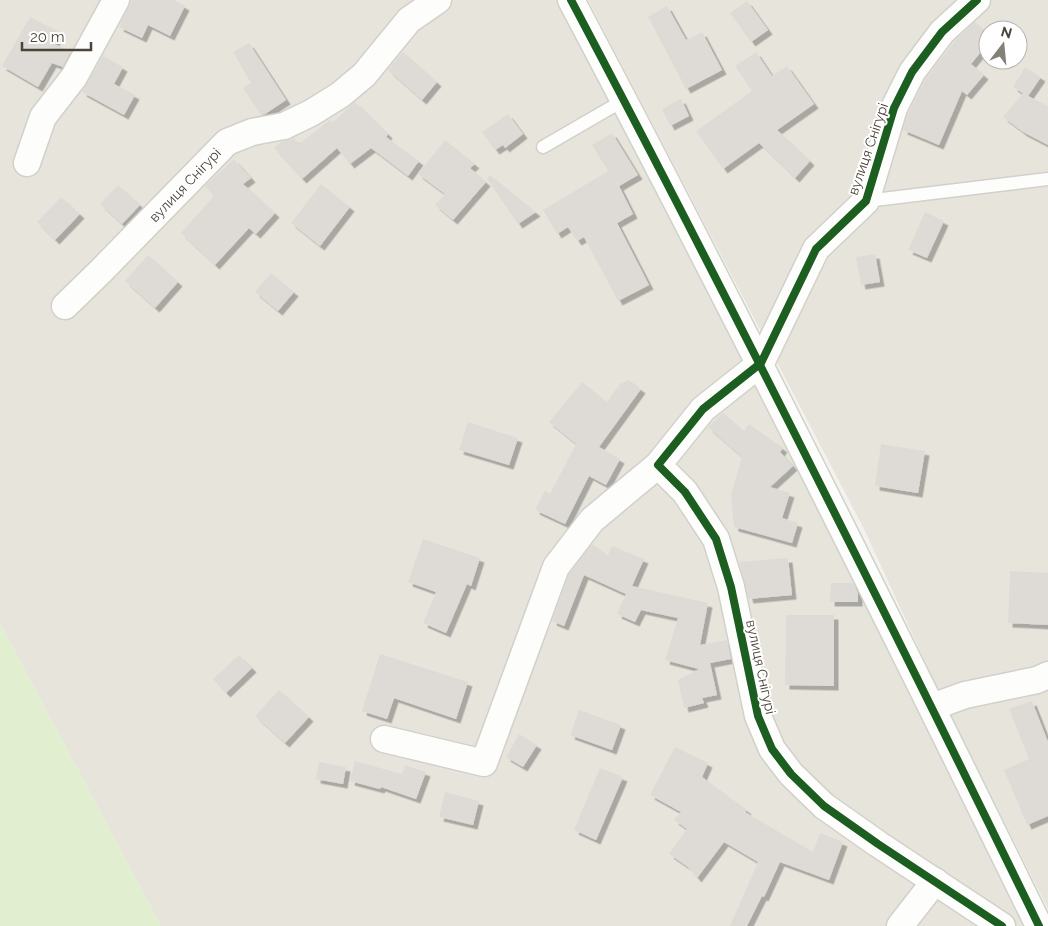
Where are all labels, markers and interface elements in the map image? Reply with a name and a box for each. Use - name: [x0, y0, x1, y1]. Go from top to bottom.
- scale bar: [22, 20, 91, 52]
- north arrow: [978, 20, 1028, 70]
- text: N: [999, 23, 1014, 42]
- text: 20 m: [30, 28, 65, 46]
- street label: вулиця Снігурі: [845, 101, 891, 197]
- street label: вулиця Снігурі: [146, 145, 224, 225]
- street label: вулиця Снігурі: [743, 618, 779, 716]

